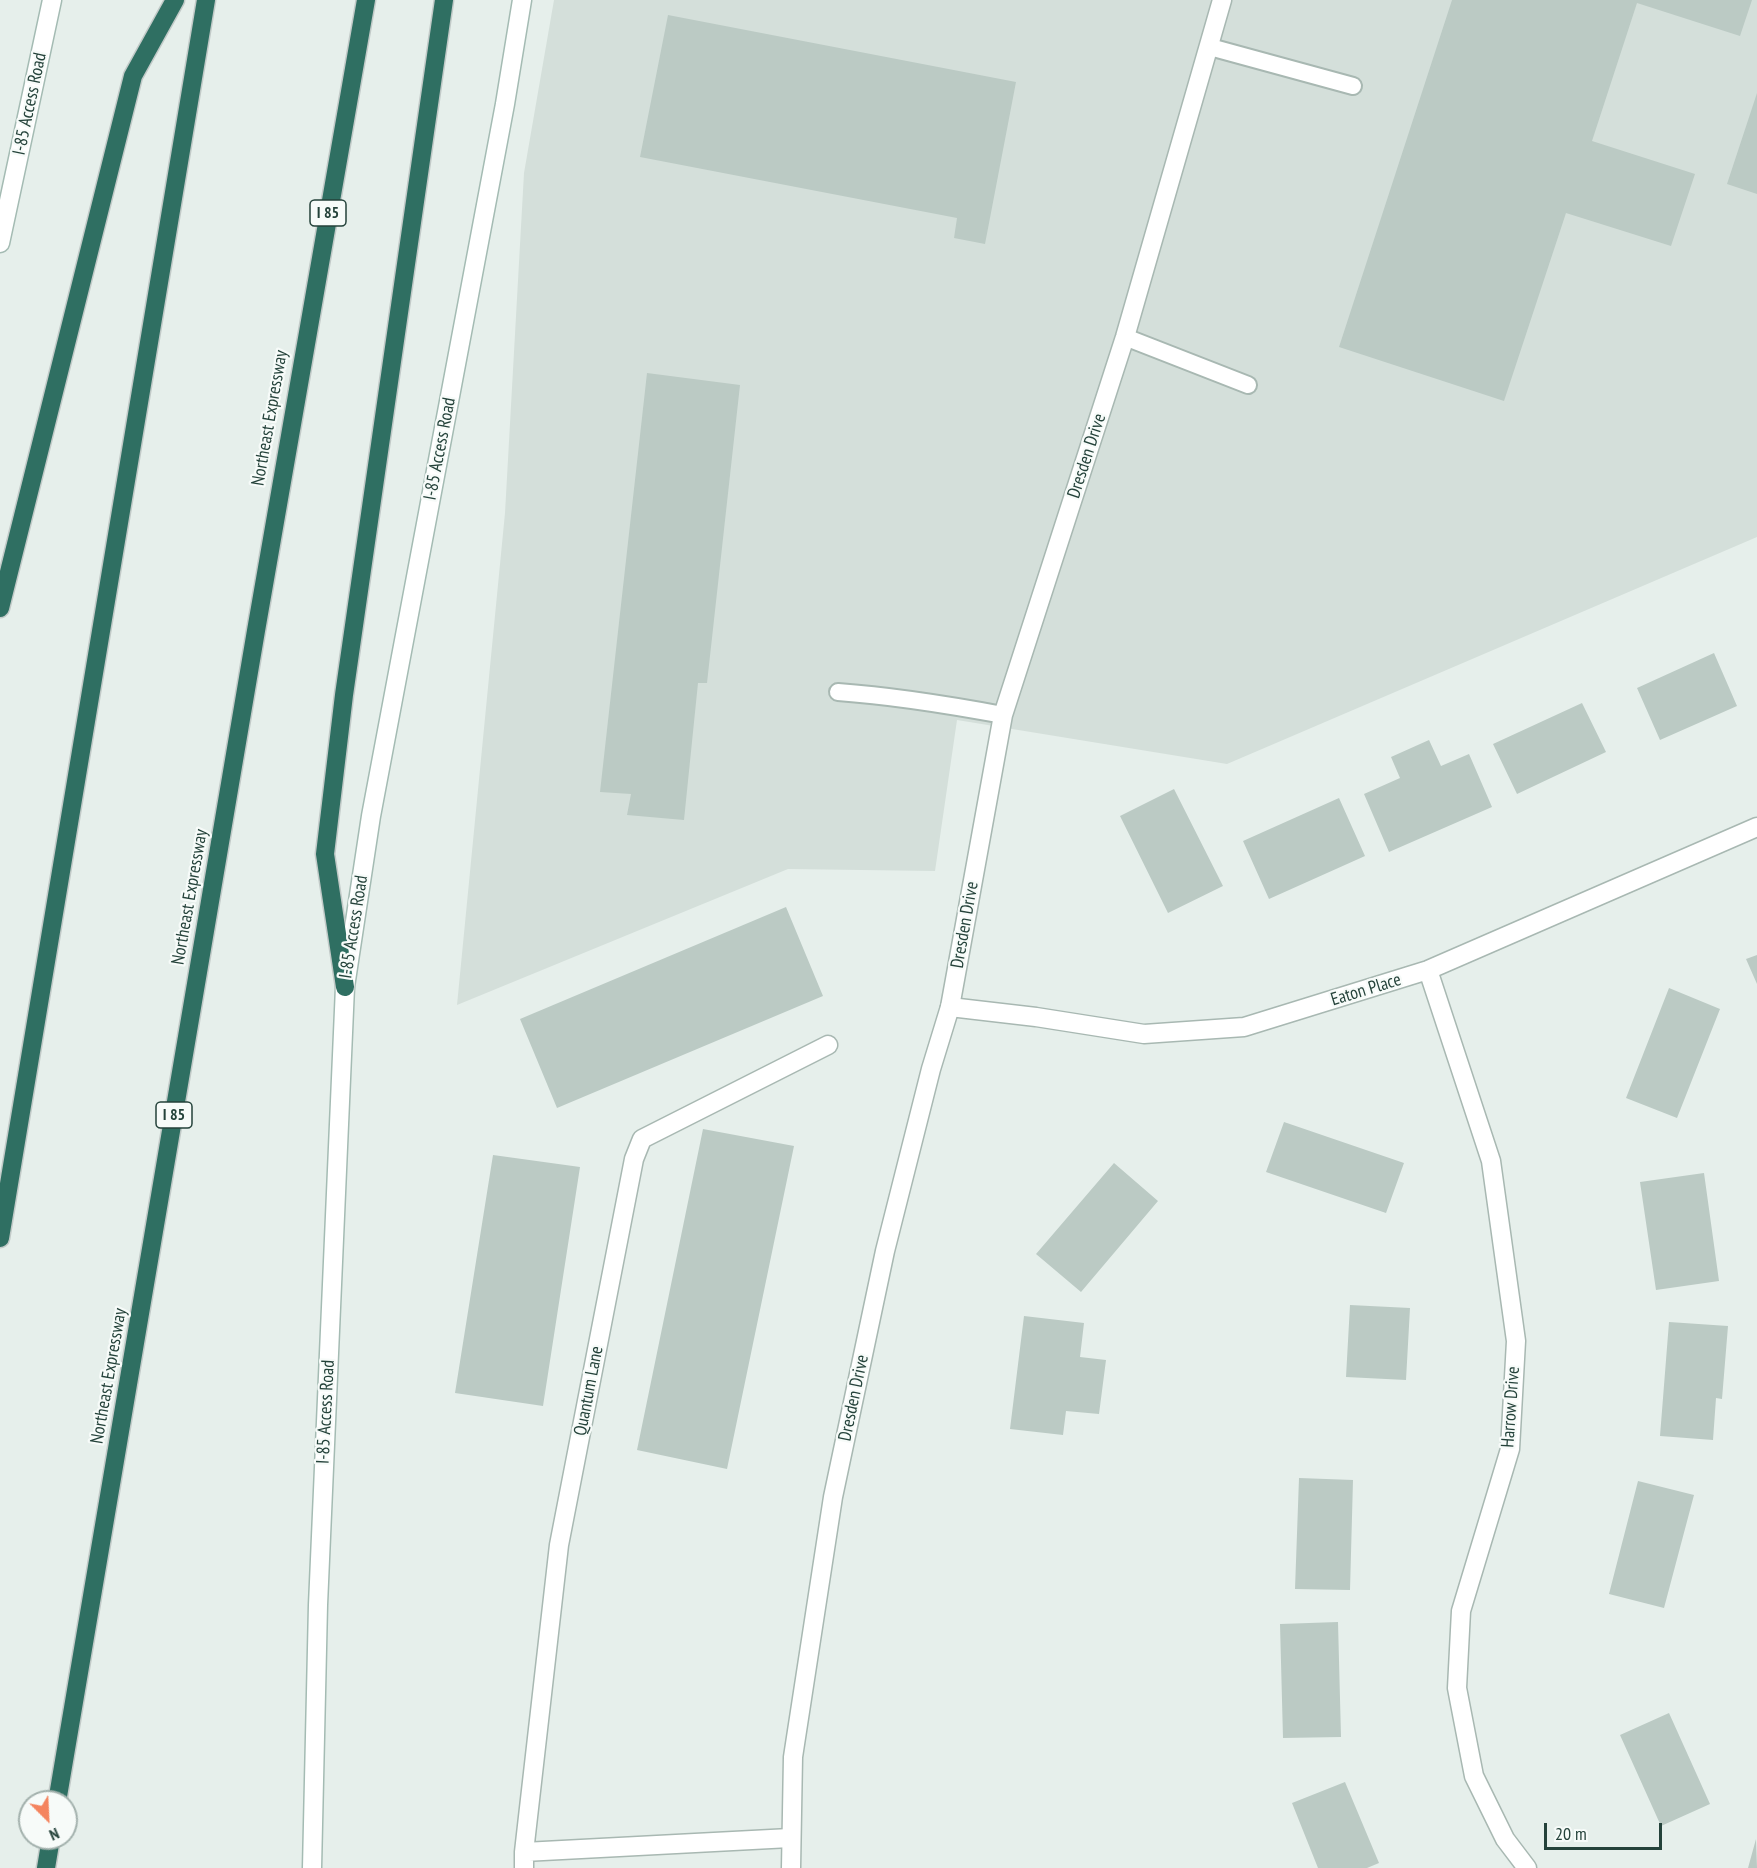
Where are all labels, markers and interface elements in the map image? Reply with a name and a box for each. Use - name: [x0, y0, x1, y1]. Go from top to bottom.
- street label: I-85 Access Road: [9, 51, 51, 157]
- road number: I 85: [310, 200, 346, 226]
- street label: Northeast Expressway: [247, 349, 293, 487]
- street label: I-85 Access Road: [419, 396, 461, 502]
- street label: Dresden Drive: [1063, 411, 1111, 501]
- street label: Northeast Expressway: [167, 828, 213, 966]
- street label: I-85 Access Road: [335, 874, 373, 980]
- street label: Dresden Drive: [947, 880, 983, 970]
- street label: Eaton Place: [1328, 969, 1404, 1011]
- road number: I 85: [156, 1102, 192, 1128]
- street label: Northeast Expressway: [86, 1307, 132, 1445]
- street label: Quantum Lane: [570, 1344, 608, 1438]
- street label: Dresden Drive: [834, 1353, 874, 1443]
- street label: I-85 Access Road: [312, 1359, 340, 1465]
- street label: Harrow Drive: [1497, 1366, 1525, 1448]
- north arrow: [18, 1790, 78, 1850]
- scale bar: [1547, 1811, 1666, 1849]
- text: 20 m: [1555, 1822, 1587, 1845]
- text: N: [47, 1824, 63, 1846]

